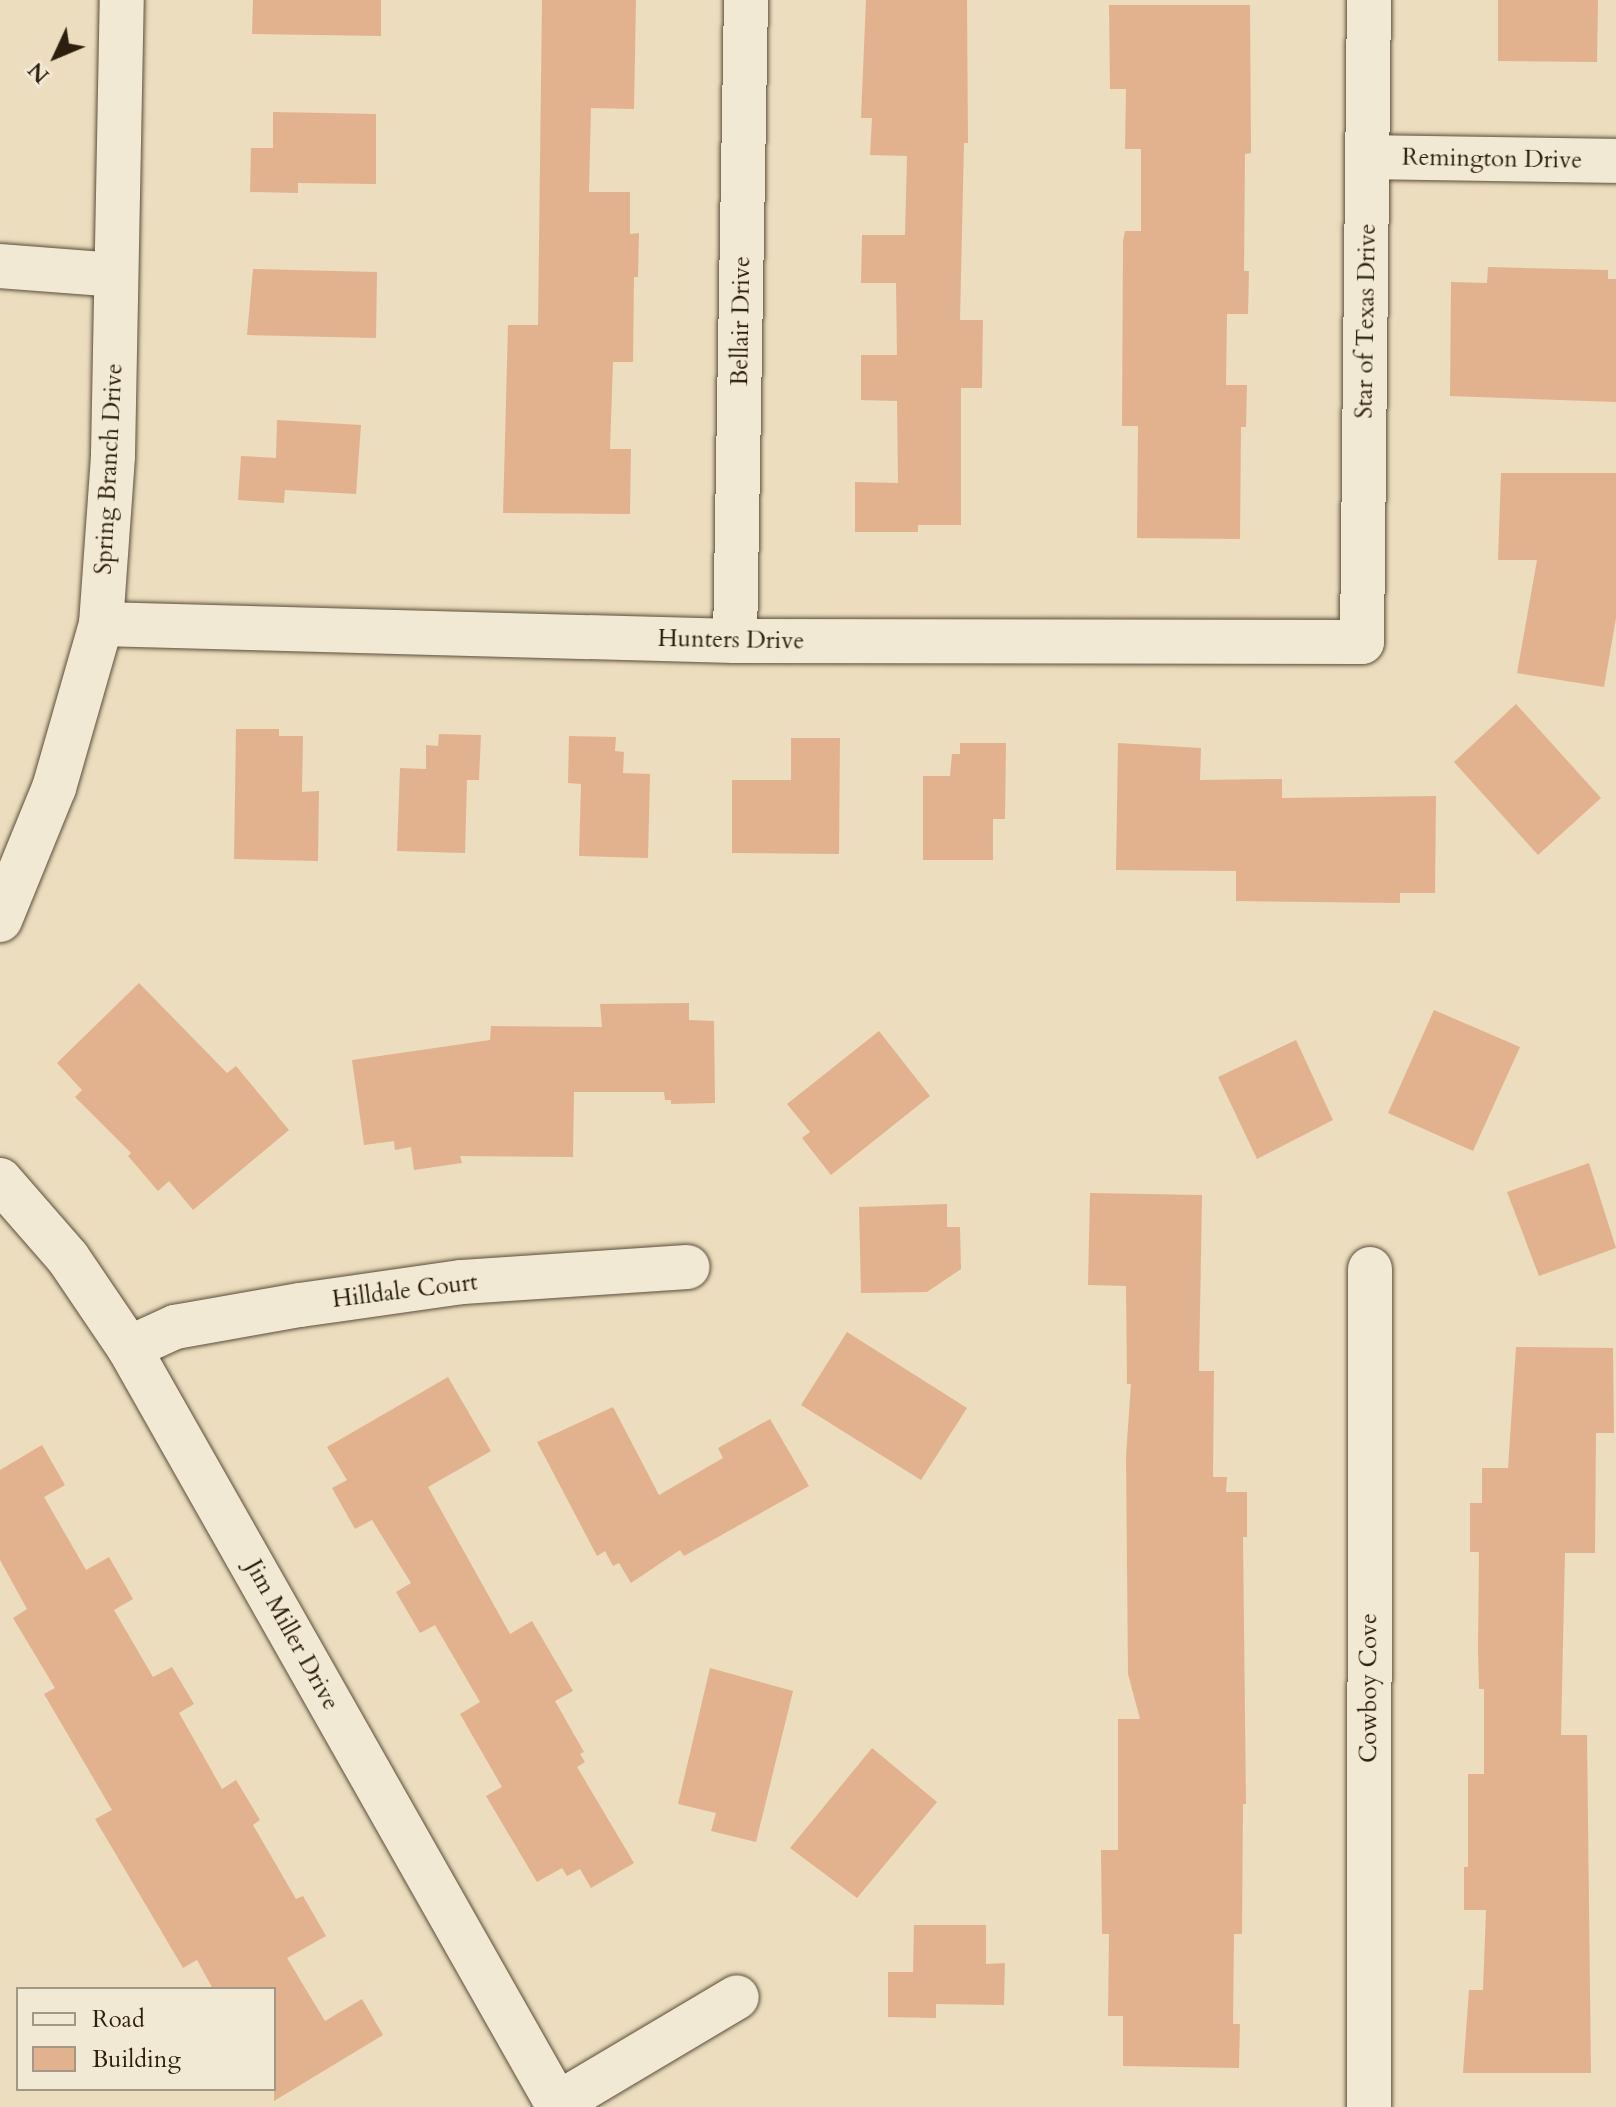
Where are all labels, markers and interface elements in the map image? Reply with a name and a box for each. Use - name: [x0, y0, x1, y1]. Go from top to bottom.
- north arrow: [16, 16, 96, 96]
- text: N: [21, 55, 56, 90]
- street label: Remington Drive: [1402, 143, 1582, 175]
- street label: Star of Texas Drive: [1350, 223, 1382, 419]
- street label: Bellair Drive: [725, 256, 757, 386]
- street label: Spring Branch Drive: [89, 363, 129, 575]
- street label: Hunters Drive: [657, 624, 805, 656]
- street label: Hilldale Court: [331, 1268, 479, 1314]
- street label: Jim Miller Drive: [239, 1555, 345, 1715]
- street label: Cowboy Cove: [1355, 1613, 1383, 1763]
- legend: [16, 1987, 276, 2091]
- text: Road: [92, 2003, 145, 2036]
- text: Building: [92, 2043, 181, 2076]

